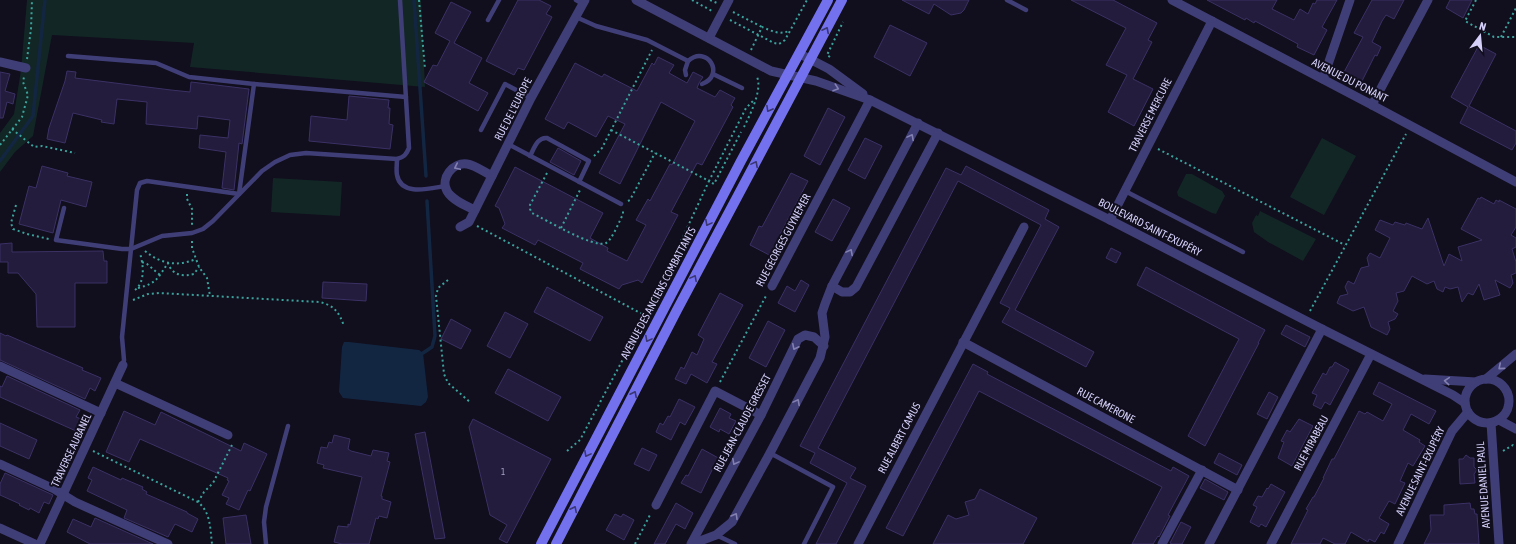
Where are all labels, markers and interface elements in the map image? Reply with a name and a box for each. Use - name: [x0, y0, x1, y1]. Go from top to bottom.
- north arrow: [1460, 16, 1500, 56]
- text: N: [1478, 20, 1488, 33]
- one-way arrow: [822, 27, 829, 34]
- street label: AVENUE DU PONANT: [1310, 56, 1390, 104]
- street label: RUE DE L'EUROPE: [492, 75, 534, 143]
- street label: TRAVERSE MERCURE: [1126, 76, 1174, 154]
- one-way arrow: [832, 83, 839, 92]
- one-way arrow: [767, 105, 774, 112]
- one-way arrow: [906, 133, 914, 141]
- one-way arrow: [751, 161, 758, 168]
- one-way arrow: [454, 162, 461, 170]
- street label: RUE GEORGES GUYNEMER: [753, 191, 813, 288]
- street label: BOULEVARD SAINT-EXUPÉRY: [1097, 196, 1203, 258]
- one-way arrow: [705, 219, 713, 227]
- street label: AVENUE DES ANCIENS COMBATTANTS: [618, 225, 698, 361]
- one-way arrow: [846, 248, 853, 256]
- one-way arrow: [689, 275, 696, 283]
- one-way arrow: [645, 334, 652, 342]
- one-way arrow: [792, 342, 800, 350]
- one-way arrow: [1498, 362, 1506, 369]
- street label: RUE JEAN-CLAUDE GRESSET: [711, 372, 773, 474]
- one-way arrow: [1444, 377, 1450, 386]
- street label: RUE CAMERONE: [1075, 385, 1137, 425]
- one-way arrow: [629, 390, 636, 398]
- one-way arrow: [793, 399, 800, 406]
- street label: RUE ALBERT CAMUS: [875, 400, 923, 475]
- street label: TRAVERSE AUBANEL: [49, 411, 94, 489]
- street label: RUE MIRABEAU: [1291, 413, 1331, 473]
- street label: AVENUE SAINT-EXUPÉRY: [1393, 425, 1447, 517]
- street label: AVENUE DANIEL PAUL: [1474, 441, 1492, 529]
- one-way arrow: [585, 450, 592, 457]
- one-way arrow: [732, 458, 740, 465]
- house number: 1: [501, 467, 505, 477]
- one-way arrow: [569, 506, 577, 514]
- one-way arrow: [731, 513, 738, 520]

